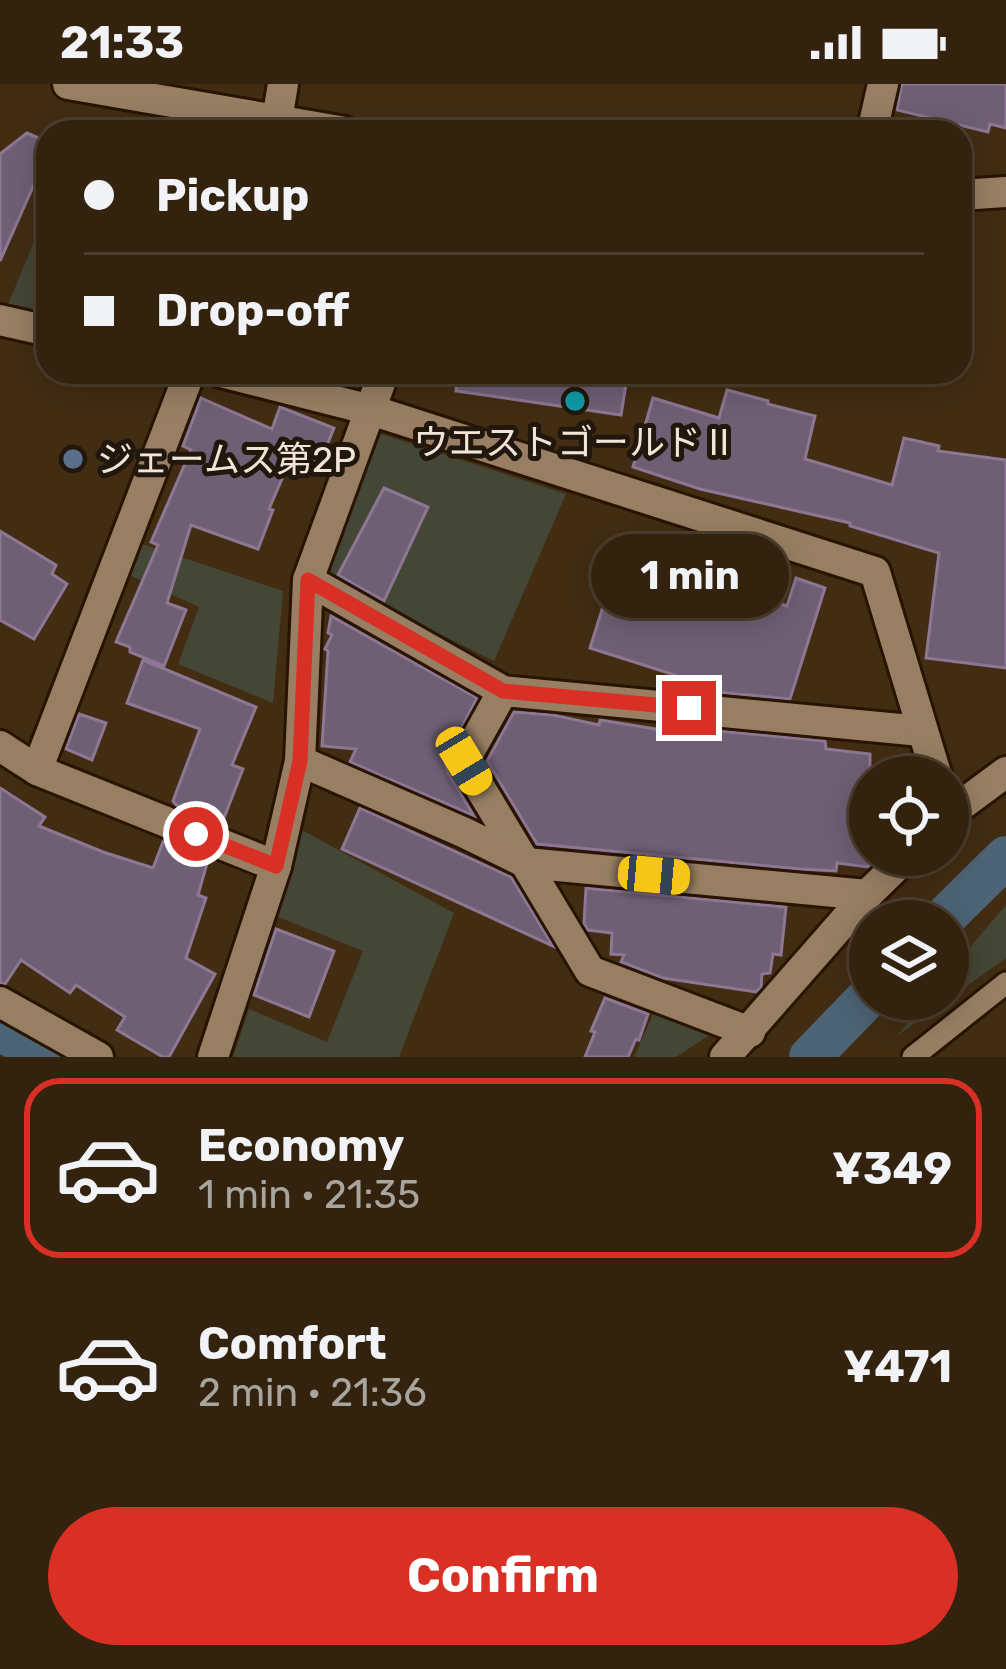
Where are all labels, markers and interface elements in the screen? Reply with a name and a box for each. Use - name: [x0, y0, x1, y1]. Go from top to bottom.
- text: 21:33: [60, 16, 184, 69]
- text: Pickup: [156, 169, 309, 222]
- text: Drop-off: [156, 284, 349, 337]
- marker: ウエストゴールドⅡ: [562, 388, 588, 414]
- place label: ウエストゴールドⅡ: [413, 421, 737, 464]
- place label: ジェームス第2P: [97, 438, 356, 481]
- marker: ジェームス第2P: [60, 446, 86, 472]
- callout: 1 min: [590, 534, 788, 618]
- text: 1 min: [640, 553, 740, 599]
- route end: [662, 681, 716, 735]
- car: [430, 721, 498, 801]
- map controls: [849, 756, 969, 1020]
- button: locate: [849, 756, 969, 876]
- route start: [169, 807, 223, 861]
- car: [617, 854, 691, 896]
- button: layers: [849, 900, 969, 1020]
- icon: car: [54, 1114, 162, 1222]
- text: Economy: [198, 1119, 404, 1172]
- text: ¥349: [832, 1142, 952, 1195]
- text: 1 min · 21:35: [198, 1172, 420, 1218]
- icon: car: [54, 1312, 162, 1420]
- text: Comfort: [198, 1317, 387, 1370]
- text: ¥471: [843, 1340, 952, 1393]
- text: 2 min · 21:36: [198, 1370, 427, 1416]
- button: Confirm: [48, 1507, 958, 1645]

